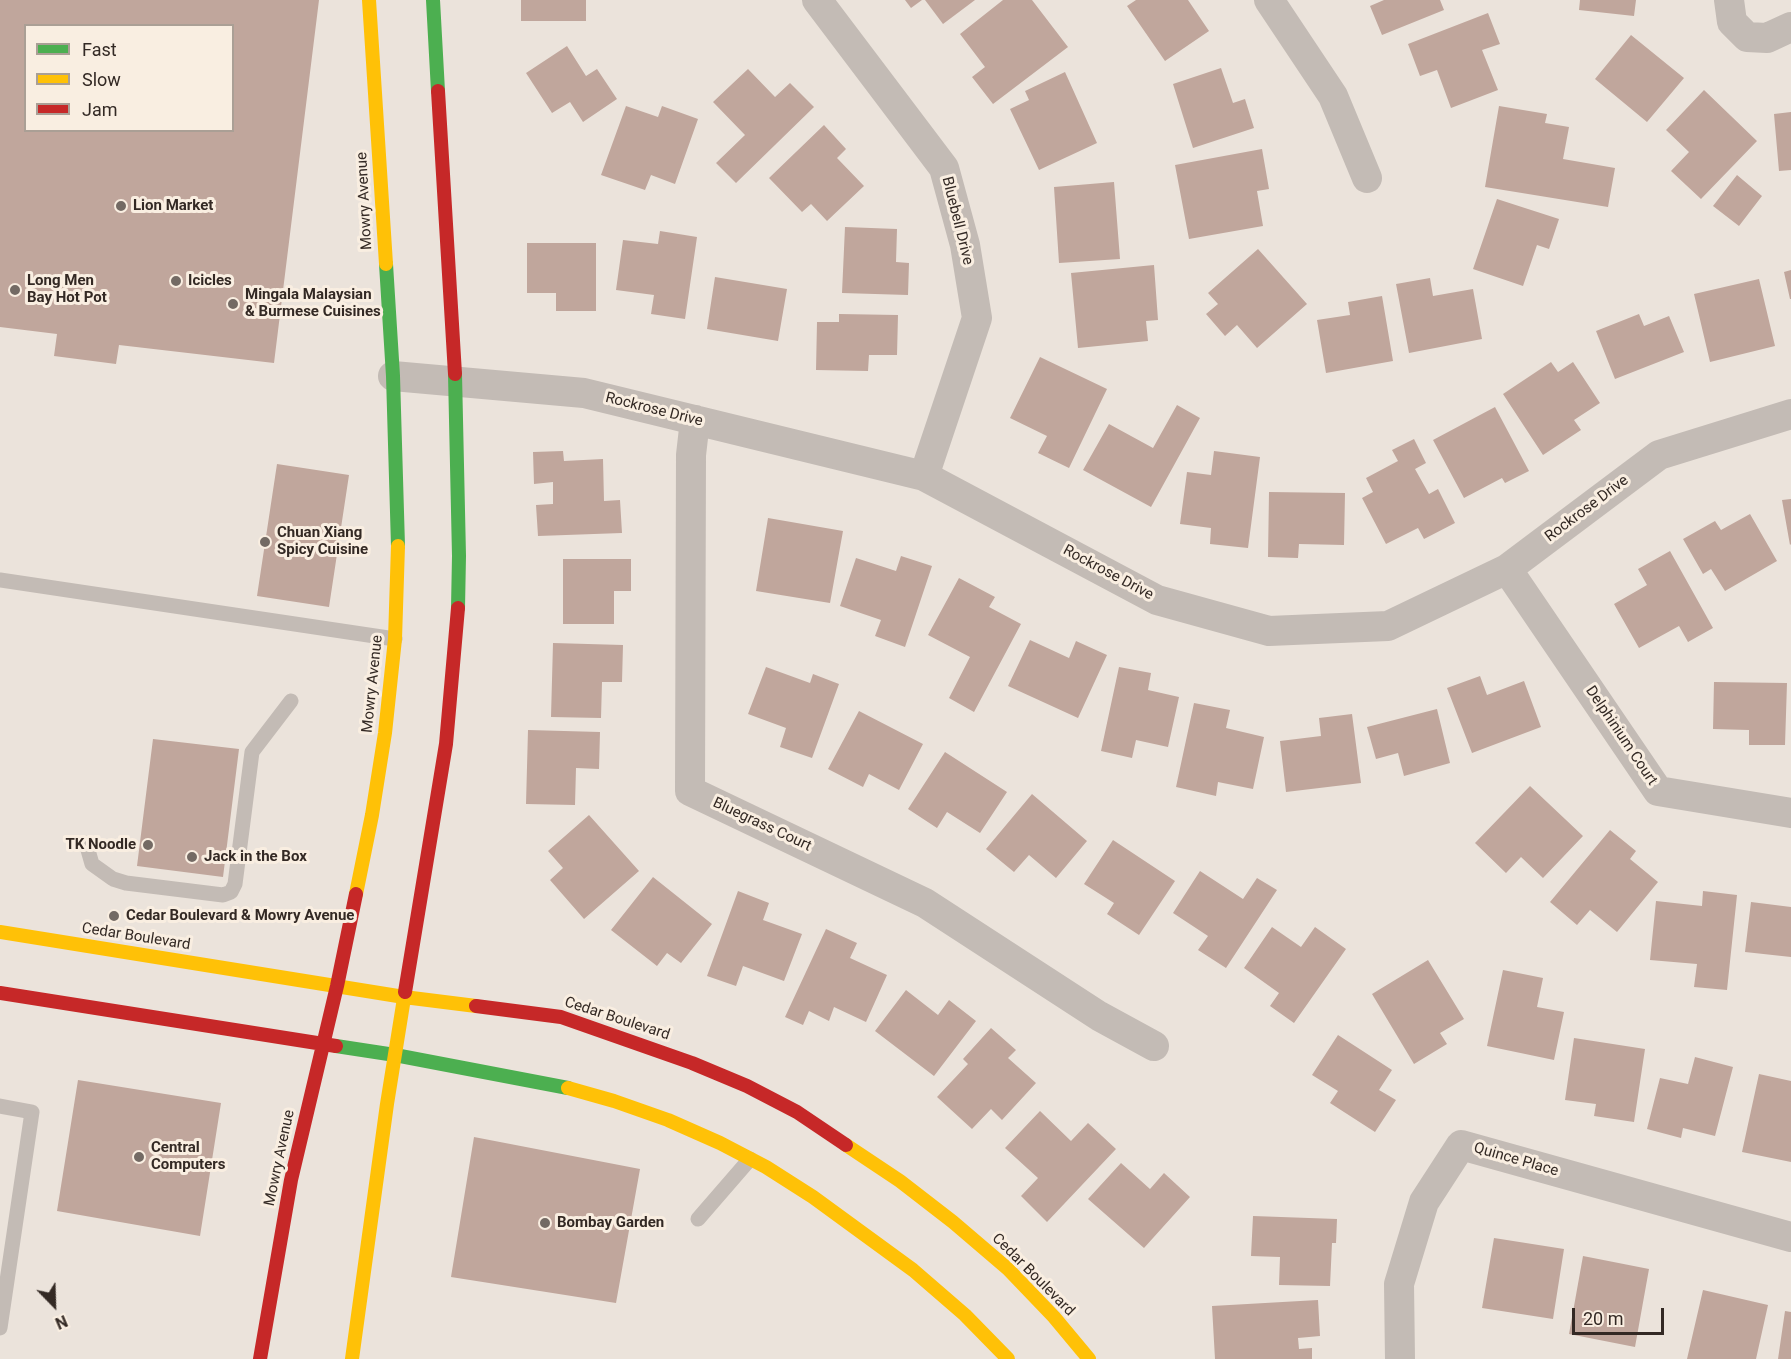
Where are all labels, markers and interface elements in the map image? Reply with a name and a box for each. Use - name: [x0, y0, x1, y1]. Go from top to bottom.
- legend: [24, 24, 234, 132]
- text: Fast: [82, 39, 117, 60]
- text: Slow: [82, 69, 121, 90]
- text: Jam: [82, 99, 118, 120]
- street label: Mowry Avenue: [353, 152, 377, 250]
- street label: Bluebell Drive: [937, 175, 977, 267]
- place label: Lion Market: [133, 197, 213, 215]
- marker: Lion Market: [114, 199, 128, 213]
- place label: Long Men Bay Hot Pot: [27, 272, 107, 307]
- place label: Icicles: [188, 272, 232, 290]
- marker: Icicles: [169, 274, 183, 288]
- marker: Long Men Bay Hot Pot: [8, 283, 22, 297]
- place label: Mingala Malaysian & Burmese Cuisines: [245, 286, 381, 321]
- marker: Mingala Malaysian & Burmese Cuisines: [226, 297, 240, 311]
- street label: Rockrose Drive: [603, 389, 705, 431]
- street label: Rockrose Drive: [1542, 472, 1632, 546]
- place label: Chuan Xiang Spicy Cuisine: [277, 524, 368, 559]
- marker: Chuan Xiang Spicy Cuisine: [258, 535, 272, 549]
- street label: Rockrose Drive: [1060, 542, 1156, 604]
- street label: Mowry Avenue: [359, 634, 387, 734]
- street label: Delphinium Court: [1581, 683, 1661, 789]
- street label: Bluegrass Court: [710, 794, 814, 856]
- place label: TK Noodle: [65, 836, 136, 854]
- marker: TK Noodle: [141, 838, 155, 852]
- place label: Jack in the Box: [204, 848, 307, 866]
- marker: Jack in the Box: [185, 850, 199, 864]
- place label: Cedar Boulevard & Mowry Avenue: [126, 907, 354, 925]
- marker: Cedar Boulevard & Mowry Avenue: [107, 909, 121, 923]
- street label: Cedar Boulevard: [80, 920, 192, 954]
- street label: Cedar Boulevard: [562, 994, 672, 1044]
- street label: Mowry Avenue: [261, 1108, 299, 1208]
- place label: Central Computers: [151, 1139, 225, 1174]
- street label: Quince Place: [1472, 1139, 1560, 1181]
- marker: Central Computers: [132, 1150, 146, 1164]
- place label: Bombay Garden: [557, 1214, 664, 1232]
- marker: Bombay Garden: [538, 1216, 552, 1230]
- street label: Cedar Boulevard: [988, 1230, 1078, 1320]
- north arrow: [24, 1275, 84, 1335]
- scale bar: [1575, 1296, 1666, 1334]
- text: 20 m: [1583, 1308, 1623, 1329]
- text: N: [52, 1311, 70, 1333]

